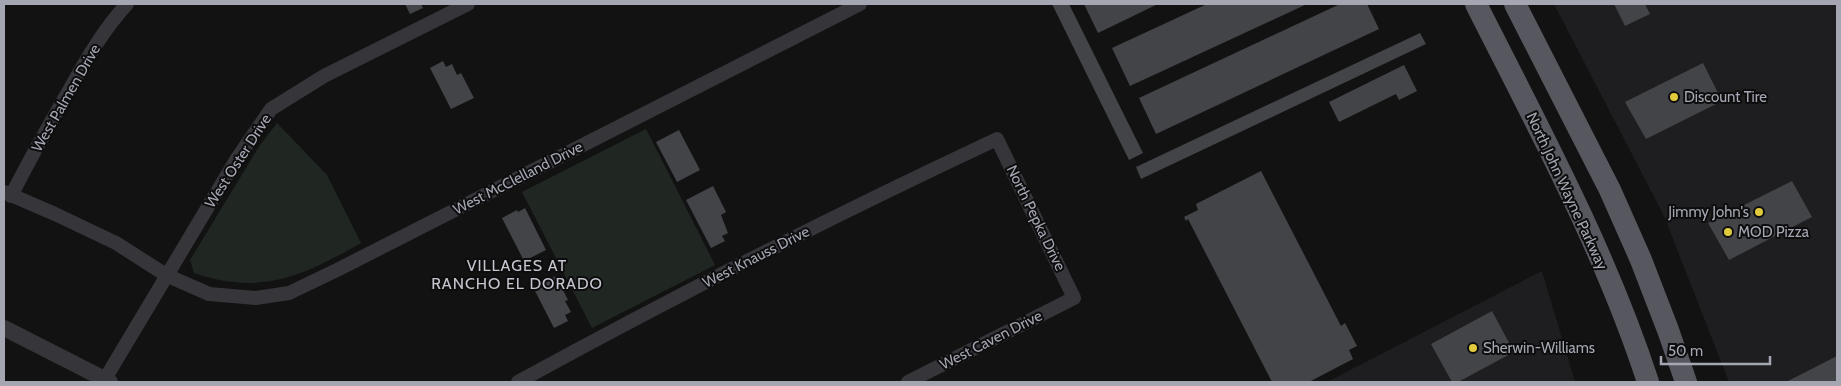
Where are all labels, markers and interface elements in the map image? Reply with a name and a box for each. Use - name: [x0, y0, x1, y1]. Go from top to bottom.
- street label: West Palmen Drive: [28, 41, 104, 155]
- place label: Discount Tire: [1684, 88, 1767, 106]
- marker: Discount Tire: [1668, 91, 1680, 103]
- street label: North John Wayne Parkway: [1523, 109, 1612, 273]
- street label: West Oster Drive: [201, 111, 275, 211]
- street label: West McClelland Drive: [450, 137, 586, 218]
- street label: North Pepka Drive: [1003, 162, 1069, 274]
- place label: Jimmy John's: [1667, 203, 1749, 221]
- marker: Jimmy John's: [1753, 206, 1765, 218]
- street label: West Knauss Drive: [700, 222, 813, 292]
- place label: MOD Pizza: [1738, 223, 1810, 241]
- marker: MOD Pizza: [1722, 226, 1734, 238]
- district label: VILLAGES AT RANCHO EL DORADO: [431, 256, 603, 293]
- street label: West Caven Drive: [937, 306, 1045, 374]
- scale bar: [1661, 334, 1770, 366]
- place label: Sherwin-Williams: [1483, 339, 1595, 357]
- marker: Sherwin-Williams: [1467, 342, 1479, 354]
- text: 50 m: [1668, 342, 1703, 360]

